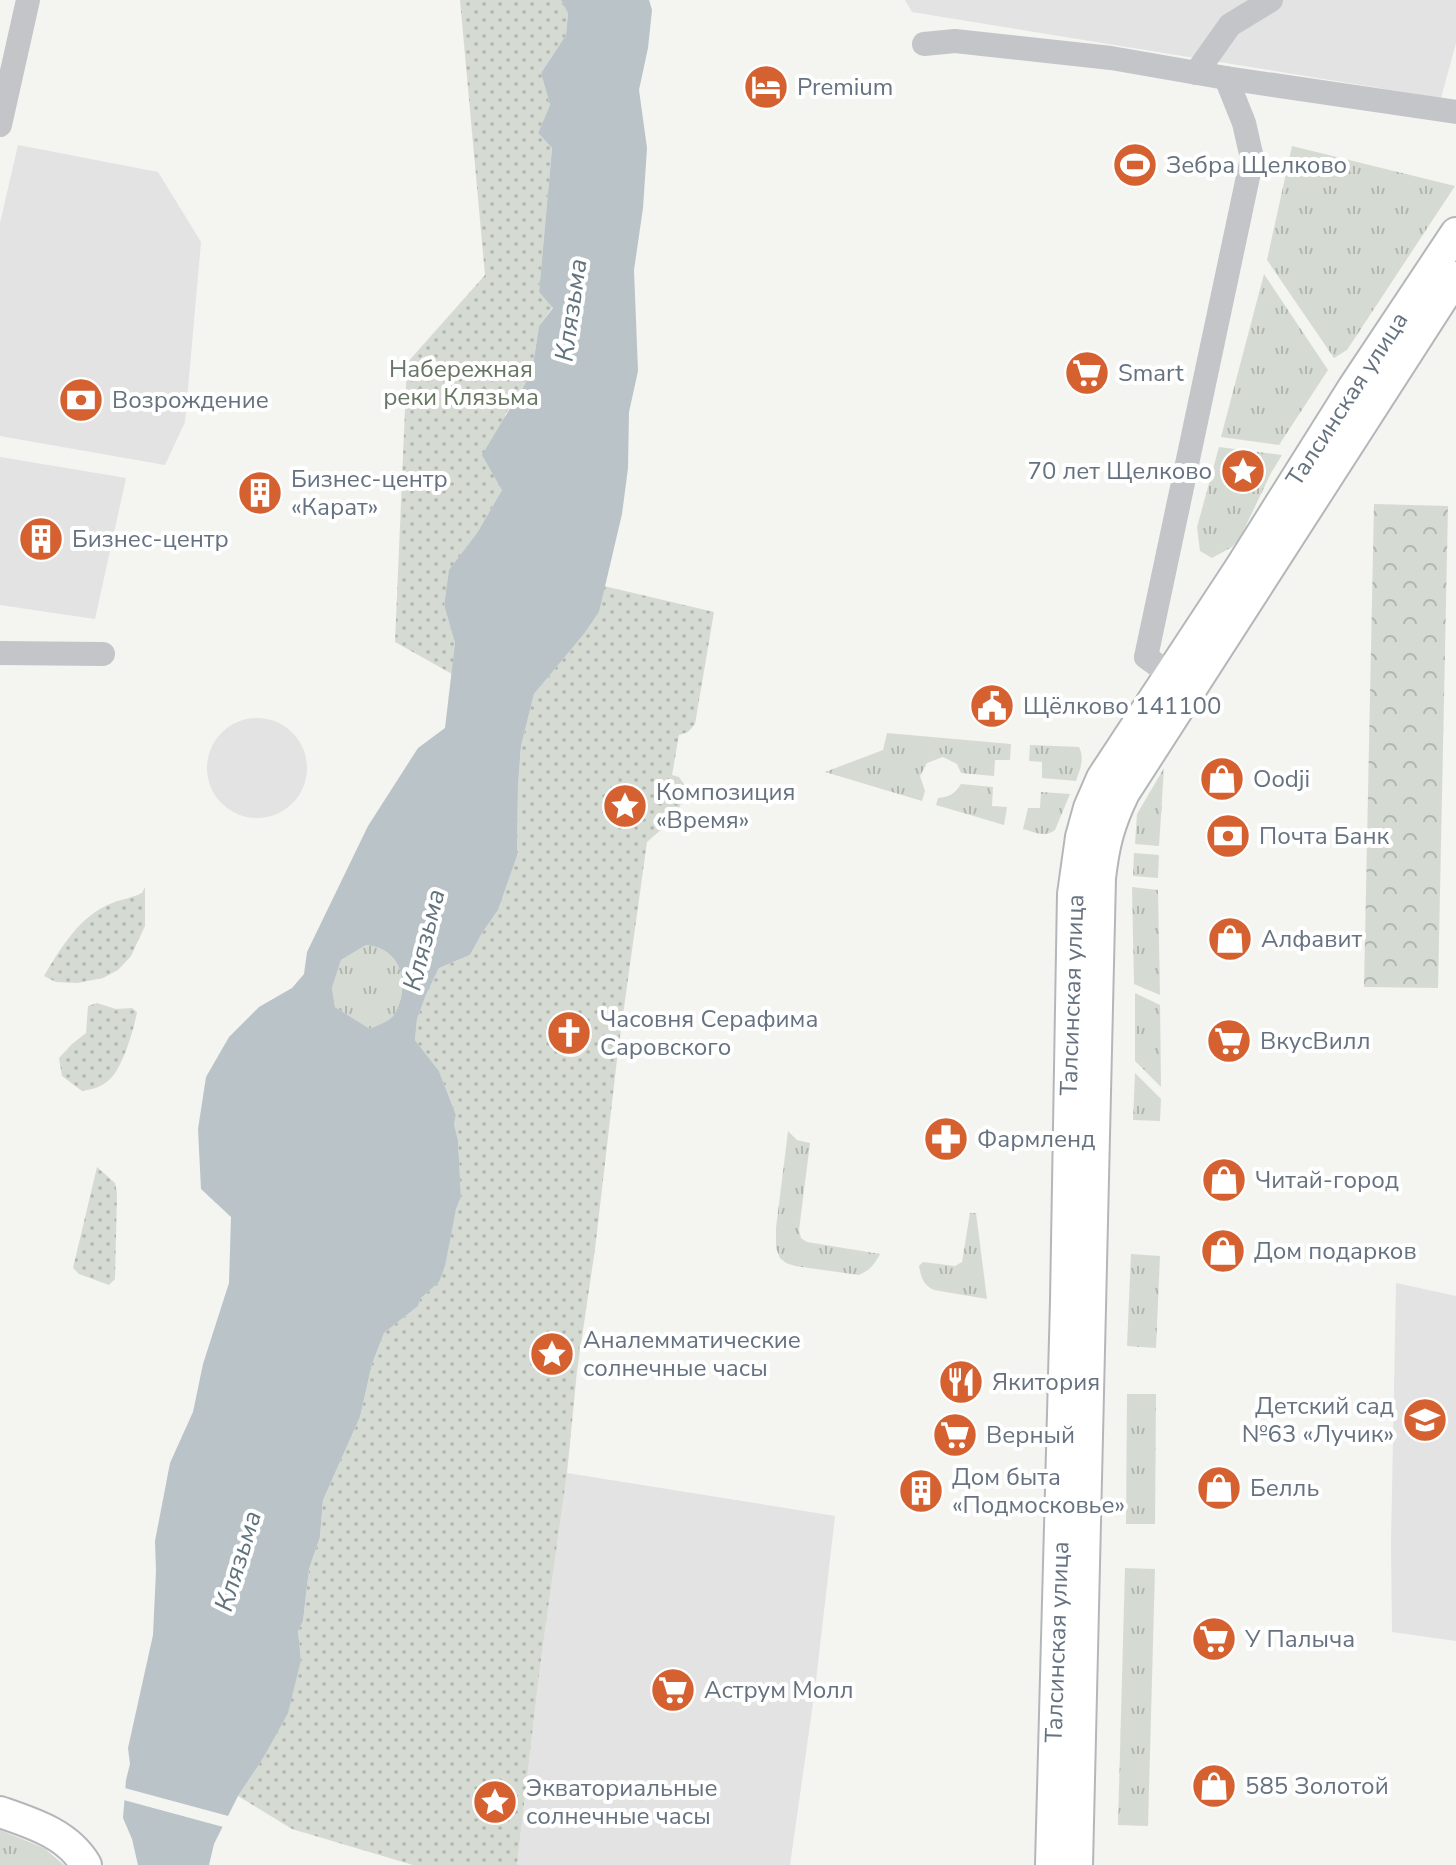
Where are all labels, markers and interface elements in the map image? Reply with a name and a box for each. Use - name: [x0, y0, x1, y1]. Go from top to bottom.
- hotel icon: Premium: [742, 63, 790, 111]
- place label: Premium: [797, 71, 893, 103]
- sports icon: Зебра Щелково: [1111, 141, 1159, 189]
- place label: Зебра Щелково: [1166, 149, 1347, 181]
- water label: Клязьма: [546, 256, 596, 364]
- street label: Талсинская улица: [1279, 306, 1415, 492]
- supermarket icon: Smart: [1063, 349, 1111, 397]
- park label: Набережная реки Клязьма: [383, 353, 539, 413]
- place label: Smart: [1118, 357, 1184, 389]
- bank icon: Возрождение: [57, 376, 105, 424]
- place label: Возрождение: [112, 384, 269, 416]
- place icon: 70 лет Щелково: [1219, 447, 1267, 495]
- place label: 70 лет Щелково: [1028, 455, 1212, 487]
- place label: Бизнес-центр «Карат»: [291, 463, 448, 523]
- building icon: Бизнес-центр «Карат»: [236, 469, 284, 517]
- building icon: Бизнес-центр: [17, 515, 65, 563]
- place label: Бизнес-центр: [72, 523, 229, 555]
- public building icon: Щёлково 141100: [968, 682, 1016, 730]
- place label: Щёлково 141100: [1023, 690, 1221, 722]
- shop icon: Oodji: [1198, 755, 1246, 803]
- place label: Oodji: [1253, 763, 1310, 795]
- place label: Композиция «Время»: [656, 776, 795, 836]
- place icon: Композиция «Время»: [601, 782, 649, 830]
- bank icon: Почта Банк: [1204, 812, 1252, 860]
- place label: Почта Банк: [1259, 820, 1390, 852]
- water label: Клязьма: [394, 885, 454, 995]
- street label: Талсинская улица: [1052, 894, 1092, 1096]
- shop icon: Алфавит: [1206, 915, 1254, 963]
- place label: Алфавит: [1261, 923, 1362, 955]
- place label: Часовня Серафима Саровского: [600, 1003, 818, 1063]
- church icon: Часовня Серафима Саровского: [545, 1009, 593, 1057]
- supermarket icon: ВкусВилл: [1205, 1017, 1253, 1065]
- place label: ВкусВилл: [1260, 1025, 1370, 1057]
- pharmacy icon: Фармленд: [922, 1115, 970, 1163]
- place label: Фармленд: [977, 1123, 1095, 1155]
- shop icon: Читай-город: [1200, 1156, 1248, 1204]
- place label: Читай-город: [1255, 1164, 1399, 1196]
- shop icon: Дом подарков: [1199, 1227, 1247, 1275]
- place label: Дом подарков: [1254, 1235, 1417, 1267]
- place label: Аналемматические солнечные часы: [583, 1324, 801, 1384]
- place icon: Аналемматические солнечные часы: [528, 1330, 576, 1378]
- restaurant icon: Якитория: [937, 1358, 985, 1406]
- place label: Якитория: [992, 1366, 1100, 1398]
- place label: Детский сад №63 «Лучик»: [1242, 1390, 1394, 1450]
- school or university icon: Детский сад №63 «Лучик»: [1401, 1396, 1449, 1444]
- supermarket icon: Верный: [931, 1411, 979, 1459]
- place label: Верный: [986, 1419, 1075, 1451]
- place label: Дом быта «Подмосковье»: [952, 1461, 1125, 1521]
- shop icon: Белль: [1195, 1464, 1243, 1512]
- building icon: Дом быта «Подмосковье»: [897, 1467, 945, 1515]
- place label: Белль: [1250, 1472, 1319, 1504]
- water label: Клязьма: [206, 1506, 270, 1616]
- street label: Талсинская улица: [1037, 1541, 1077, 1743]
- supermarket icon: У Палыча: [1190, 1615, 1238, 1663]
- place label: У Палыча: [1244, 1623, 1355, 1655]
- supermarket icon: Аструм Молл: [649, 1666, 697, 1714]
- place label: Аструм Молл: [704, 1674, 854, 1706]
- shop icon: 585 Золотой: [1190, 1762, 1238, 1810]
- place label: 585 Золотой: [1245, 1770, 1389, 1802]
- place label: Экваториальные солнечные часы: [526, 1772, 718, 1832]
- place icon: Экваториальные солнечные часы: [471, 1778, 519, 1826]

